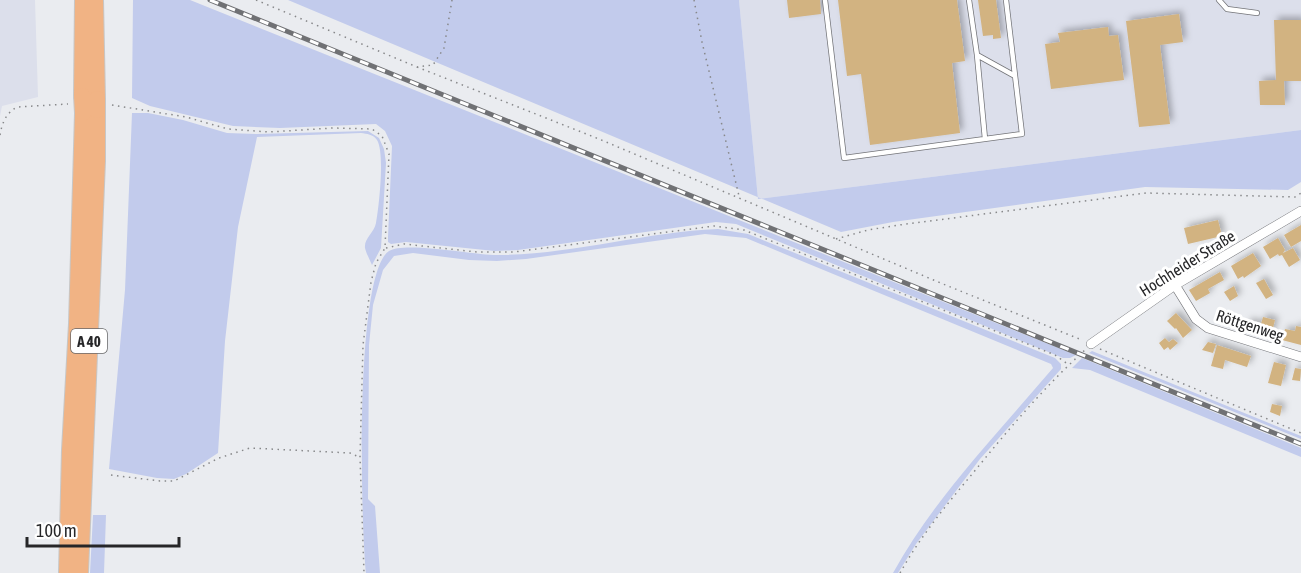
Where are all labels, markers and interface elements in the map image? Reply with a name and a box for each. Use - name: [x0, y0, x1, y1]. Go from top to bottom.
- street label: Hochheider Straße: [1136, 227, 1238, 299]
- street label: Röttgenweg: [1214, 306, 1286, 345]
- road number: A 40: [71, 329, 107, 353]
- scale bar: [27, 510, 178, 548]
- text: 100 m: [36, 520, 77, 541]

